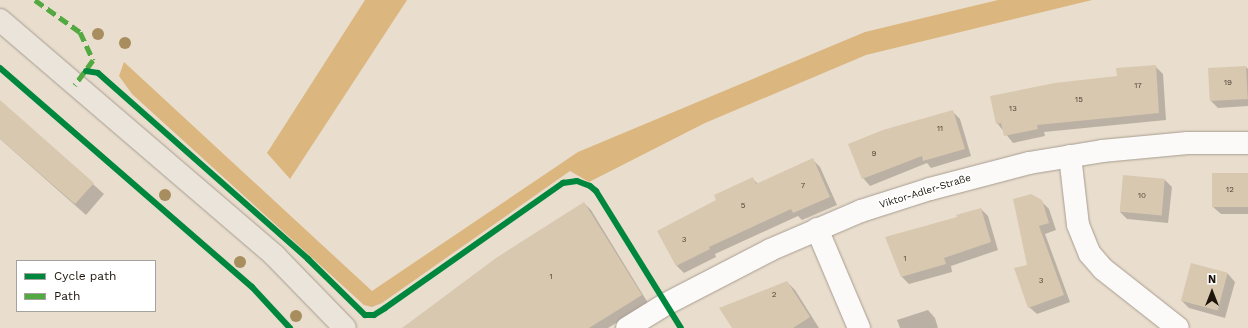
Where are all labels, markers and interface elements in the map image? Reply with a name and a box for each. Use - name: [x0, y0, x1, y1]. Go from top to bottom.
- house number: 19: [1224, 78, 1232, 88]
- house number: 17: [1134, 81, 1142, 91]
- house number: 15: [1075, 95, 1083, 105]
- house number: 13: [1009, 104, 1017, 114]
- house number: 11: [937, 124, 943, 134]
- house number: 9: [872, 149, 876, 159]
- street label: Viktor-Adler-Straße: [878, 171, 972, 211]
- house number: 7: [801, 181, 805, 191]
- house number: 12: [1226, 185, 1234, 195]
- house number: 10: [1138, 191, 1146, 201]
- house number: 5: [741, 201, 745, 211]
- house number: 3: [682, 235, 686, 245]
- house number: 1: [903, 254, 907, 264]
- legend: [16, 260, 156, 312]
- text: Cycle path: [54, 269, 116, 283]
- house number: 1: [549, 272, 553, 282]
- north arrow: [1192, 272, 1232, 312]
- text: N: [1208, 273, 1216, 286]
- house number: 3: [1039, 276, 1043, 286]
- text: Path: [54, 289, 80, 303]
- house number: 2: [772, 290, 776, 300]

